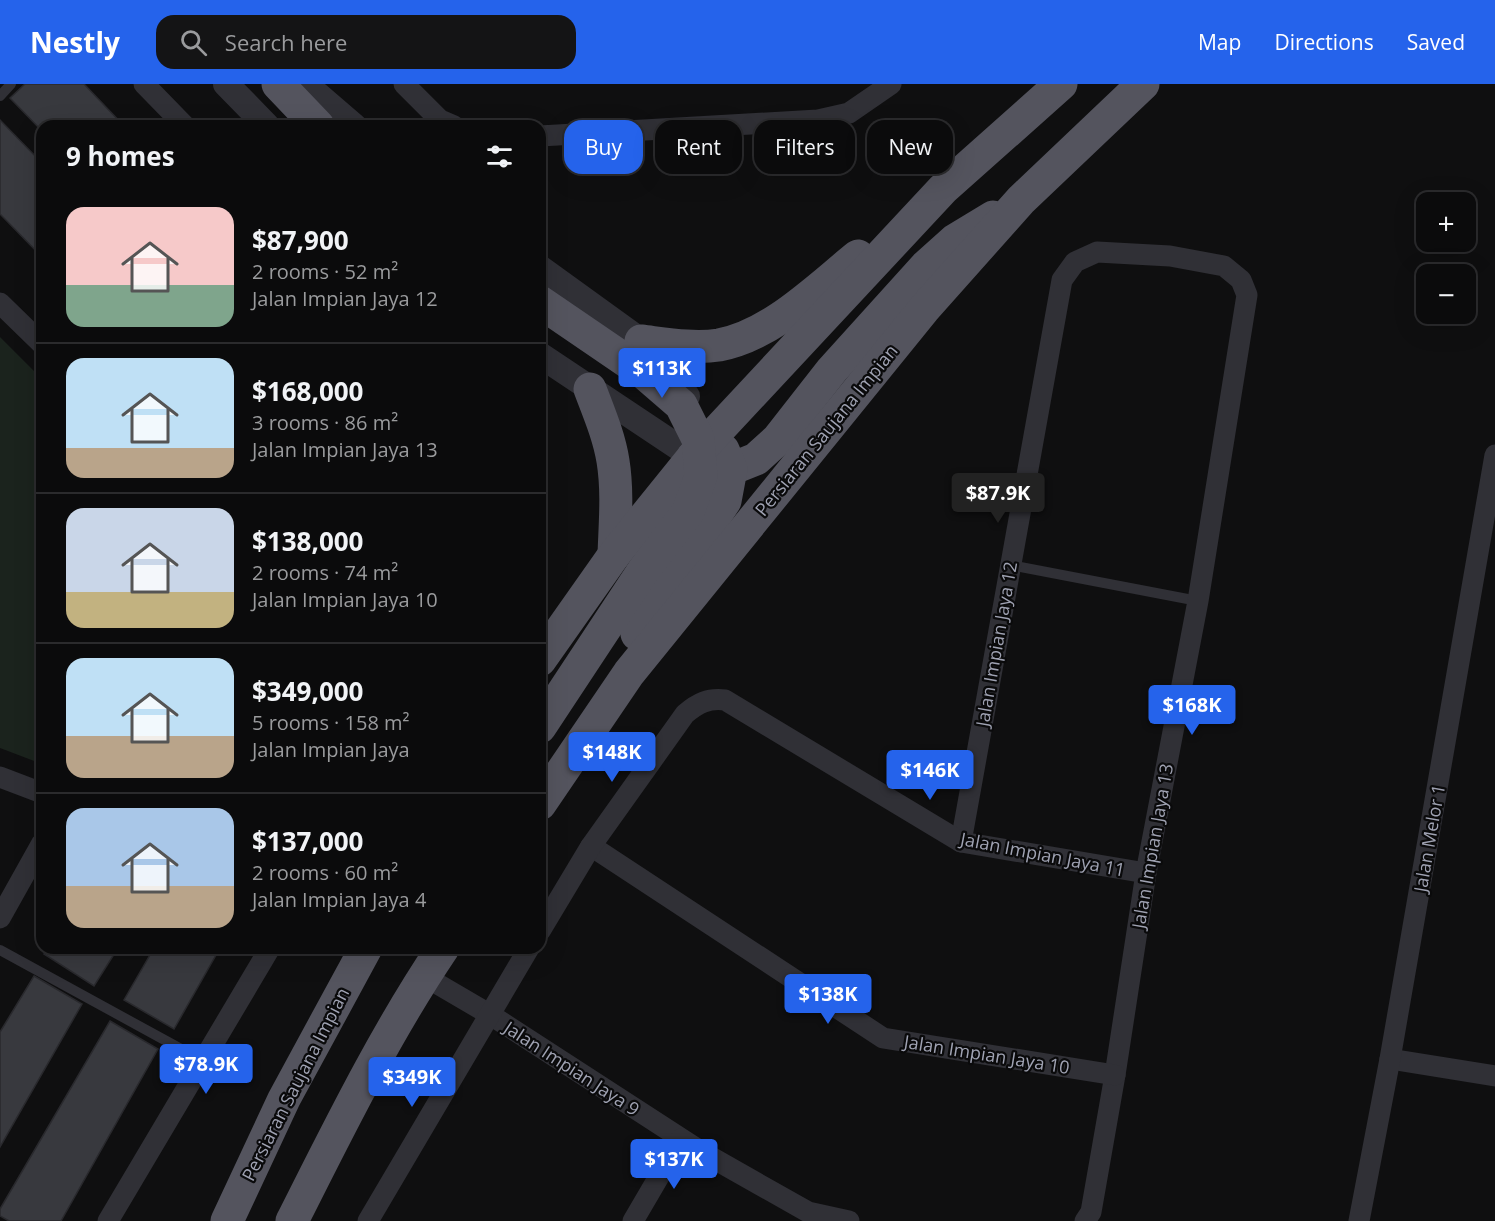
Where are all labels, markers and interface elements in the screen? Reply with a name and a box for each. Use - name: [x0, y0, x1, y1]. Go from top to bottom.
- search box: [156, 15, 576, 69]
- text: Nestly: [30, 23, 120, 61]
- icon: search: [177, 26, 210, 59]
- text: Search here: [225, 27, 347, 57]
- text: Map: [1198, 28, 1241, 56]
- text: Directions: [1274, 28, 1374, 56]
- text: Saved: [1407, 28, 1465, 56]
- chip: Buy: [564, 120, 643, 174]
- chip: Rent: [655, 120, 742, 174]
- chip: Filters: [754, 120, 855, 174]
- chip: New: [867, 120, 953, 174]
- text: 9 homes: [66, 138, 175, 174]
- icon: filters: [483, 140, 516, 173]
- map controls: [1416, 192, 1476, 324]
- button: +: [1416, 192, 1476, 252]
- text: $87,900: [252, 222, 349, 258]
- icon: home: [114, 231, 186, 303]
- text: 2 rooms · 52 m²: [252, 258, 398, 285]
- button: −: [1416, 264, 1476, 324]
- text: Jalan Impian Jaya 12: [252, 285, 438, 312]
- street label: Persiaran Saujana Impian: [749, 339, 903, 521]
- pin: $113K: [620, 348, 704, 399]
- text: $113K: [632, 354, 692, 381]
- text: $168,000: [252, 373, 363, 409]
- icon: home: [114, 382, 186, 454]
- text: 3 rooms · 86 m²: [252, 409, 398, 436]
- text: Jalan Impian Jaya 13: [252, 436, 438, 463]
- pin: $87.9K: [949, 473, 1047, 524]
- text: $87.9K: [966, 479, 1030, 506]
- text: $138,000: [252, 523, 363, 559]
- icon: home: [114, 532, 186, 604]
- text: 2 rooms · 74 m²: [252, 559, 398, 586]
- street label: Jalan Impian Jaya 12: [969, 560, 1022, 730]
- text: Jalan Impian Jaya 10: [252, 586, 438, 613]
- text: $349,000: [252, 673, 363, 709]
- icon: home: [114, 682, 186, 754]
- pin: $168K: [1150, 685, 1234, 736]
- text: $168K: [1162, 691, 1222, 718]
- text: 5 rooms · 158 m²: [252, 709, 410, 736]
- pin: $148K: [570, 732, 654, 783]
- text: Jalan Impian Jaya: [252, 736, 410, 763]
- text: $148K: [582, 738, 642, 765]
- pin: $146K: [888, 750, 972, 801]
- text: $146K: [900, 756, 960, 783]
- street label: Jalan Impian Jaya 13: [1125, 762, 1178, 932]
- street label: Jalan Melor 1: [1407, 782, 1450, 896]
- text: $137,000: [252, 823, 363, 859]
- street label: Jalan Impian Jaya 11: [957, 826, 1127, 882]
- icon: home: [114, 832, 186, 904]
- text: 2 rooms · 60 m²: [252, 859, 398, 886]
- text: Jalan Impian Jaya 4: [252, 886, 426, 913]
- pin: $138K: [786, 974, 870, 1025]
- text: $138K: [798, 980, 858, 1007]
- street label: Persiaran Saujana Impian: [236, 983, 354, 1185]
- street label: Jalan Impian Jaya 9: [498, 1014, 644, 1121]
- street label: Jalan Impian Jaya 10: [901, 1029, 1071, 1079]
- pin: $78.9K: [157, 1044, 255, 1095]
- text: $78.9K: [174, 1050, 238, 1077]
- pin: $349K: [370, 1057, 454, 1108]
- text: $349K: [382, 1063, 442, 1090]
- pin: $137K: [632, 1139, 716, 1190]
- text: $137K: [644, 1145, 704, 1172]

